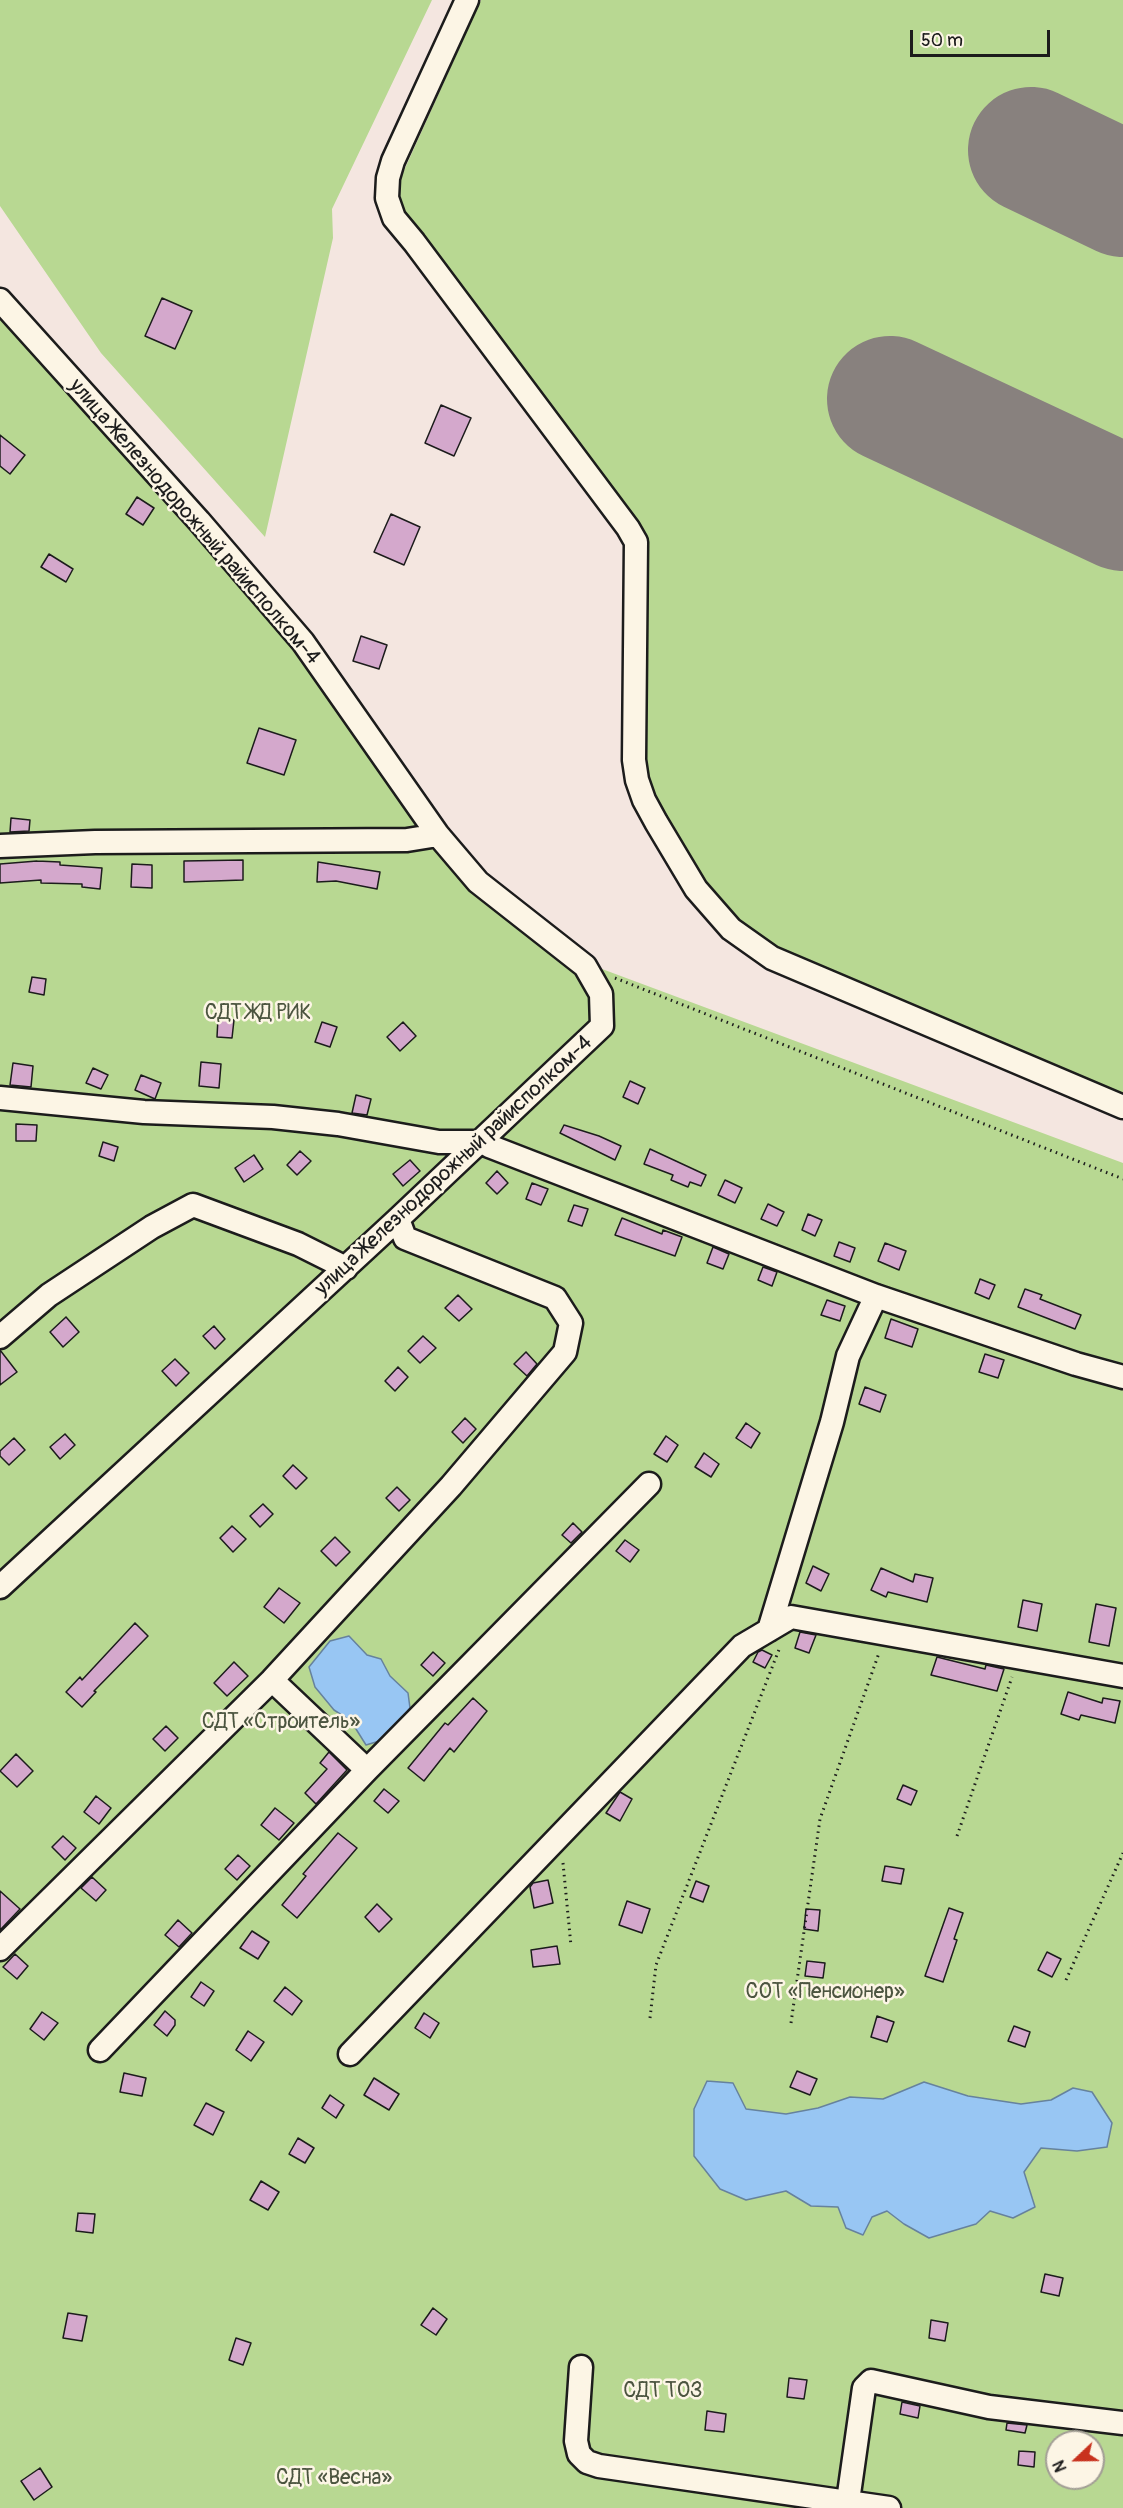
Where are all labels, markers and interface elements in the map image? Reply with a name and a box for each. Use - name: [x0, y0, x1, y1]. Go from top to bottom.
- scale bar: [913, 18, 1052, 56]
- text: 50 m: [921, 29, 963, 52]
- street label: улица Железнодорожный райисполком-4: [63, 374, 325, 670]
- park label: СДТ ЖД РИК: [205, 1001, 311, 1027]
- street label: улица Железнодорожный райисполком-4: [310, 1031, 598, 1301]
- park label: СДТ «Строитель»: [202, 1710, 360, 1736]
- park label: СОТ «Пенсионер»: [745, 1980, 905, 2006]
- park label: СДТ ТОЗ: [623, 2379, 703, 2405]
- north arrow: [1045, 2430, 1105, 2490]
- text: N: [1049, 2457, 1071, 2475]
- park label: СДТ «Весна»: [276, 2466, 392, 2492]

